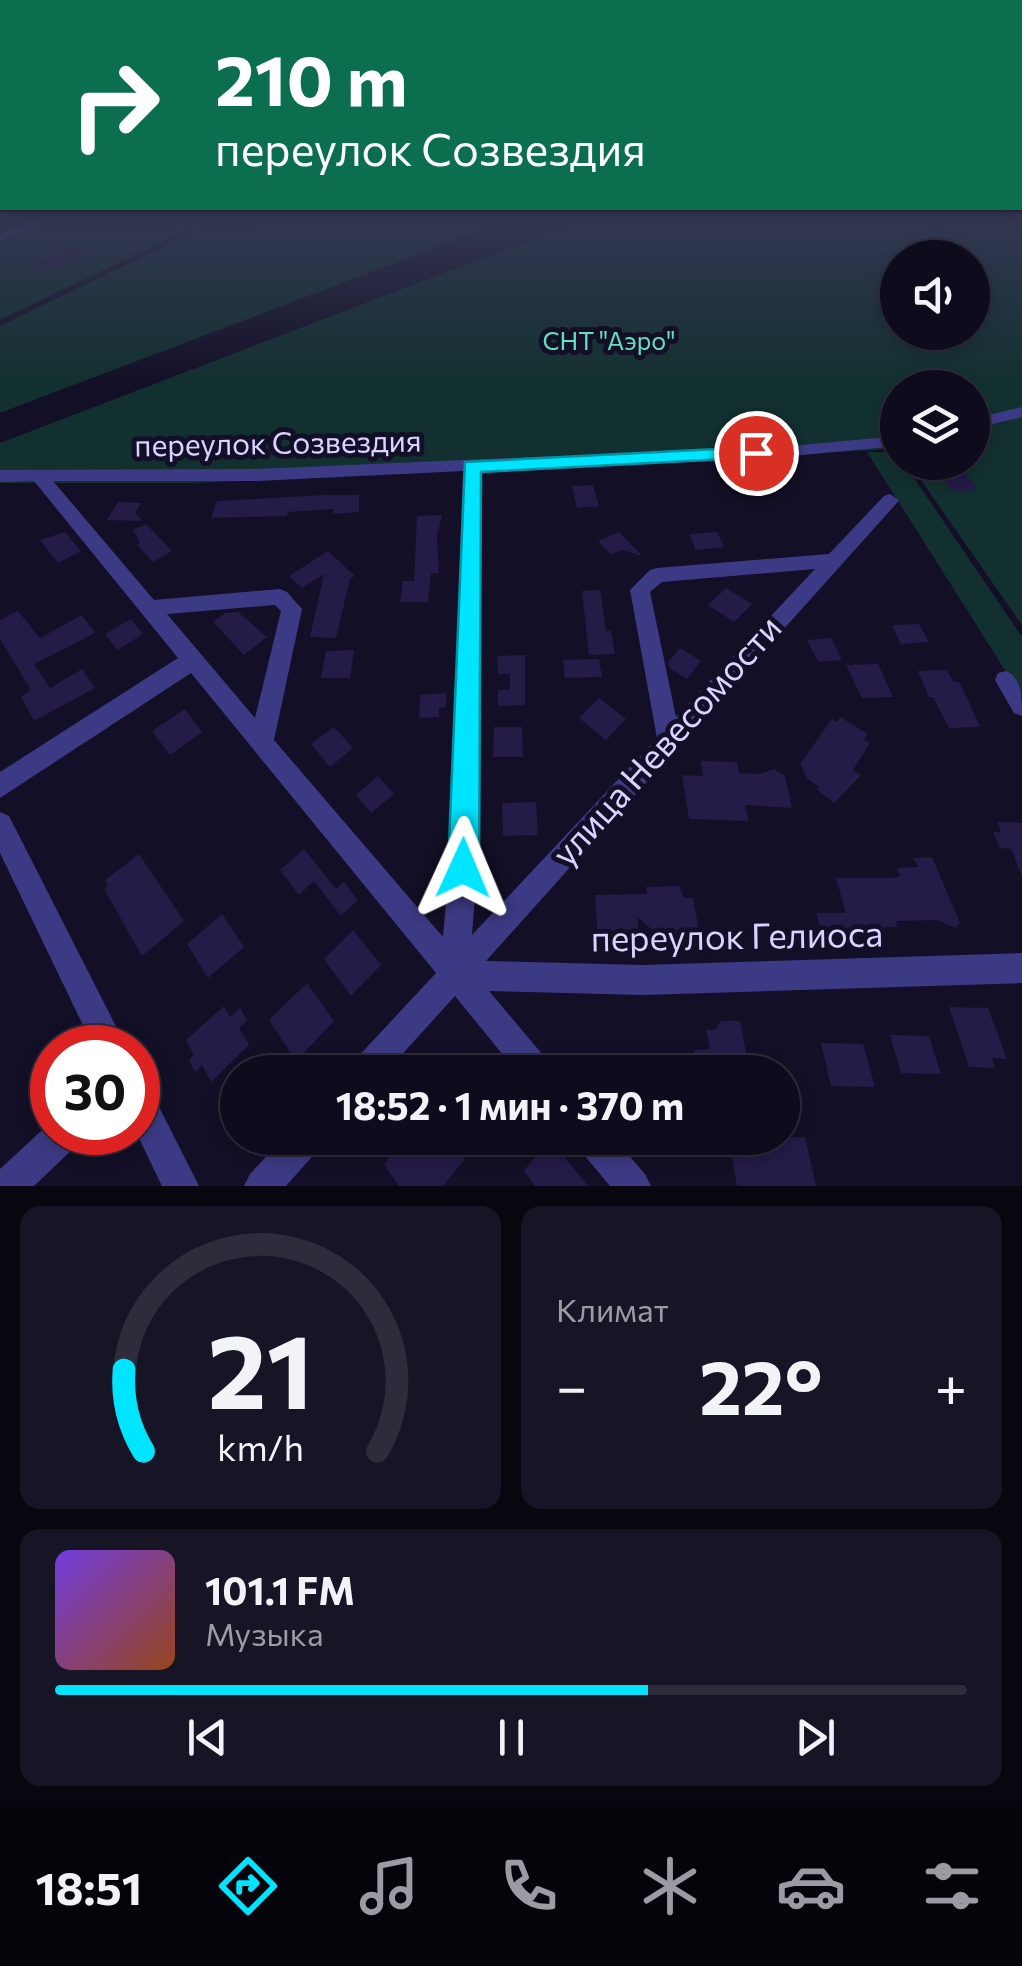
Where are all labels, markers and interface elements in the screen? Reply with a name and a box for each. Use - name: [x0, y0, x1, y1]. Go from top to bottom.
- text: 210 m: [215, 35, 407, 120]
- icon: right: [50, 40, 180, 170]
- text: переулок Созвездия: [215, 120, 646, 175]
- map controls: [880, 240, 990, 480]
- button: sound: [880, 240, 990, 350]
- park label: СНТ "Аэро": [542, 325, 676, 355]
- button: layers: [880, 370, 990, 480]
- pin: [714, 411, 799, 496]
- street label: переулок Созвездия: [134, 420, 422, 463]
- icon: arrive: [729, 426, 784, 481]
- street label: улица Невесомости: [541, 605, 789, 873]
- position arrow: [411, 816, 515, 920]
- street label: переулок Гелиоса: [590, 910, 884, 959]
- speed limit sign: 30: [30, 1025, 160, 1155]
- text: 18:52 · 1 мин · 370 m: [336, 1081, 684, 1128]
- text: Климат: [556, 1289, 669, 1329]
- text: 21: [207, 1303, 314, 1430]
- text: 22°: [699, 1339, 823, 1430]
- text: −: [556, 1351, 587, 1418]
- text: +: [935, 1351, 967, 1418]
- text: km/h: [217, 1425, 304, 1468]
- text: 101.1 FM: [205, 1566, 355, 1613]
- text: Музыка: [205, 1613, 324, 1653]
- icon: previous: [180, 1710, 235, 1765]
- icon: pause: [484, 1710, 539, 1765]
- icon: next: [788, 1710, 843, 1765]
- icon: directions: [213, 1851, 283, 1921]
- icon: music: [354, 1851, 424, 1921]
- icon: phone: [494, 1851, 564, 1921]
- icon: climate: [635, 1851, 705, 1921]
- icon: car: [776, 1851, 846, 1921]
- icon: filters: [917, 1851, 987, 1921]
- text: 18:51: [35, 1859, 142, 1914]

